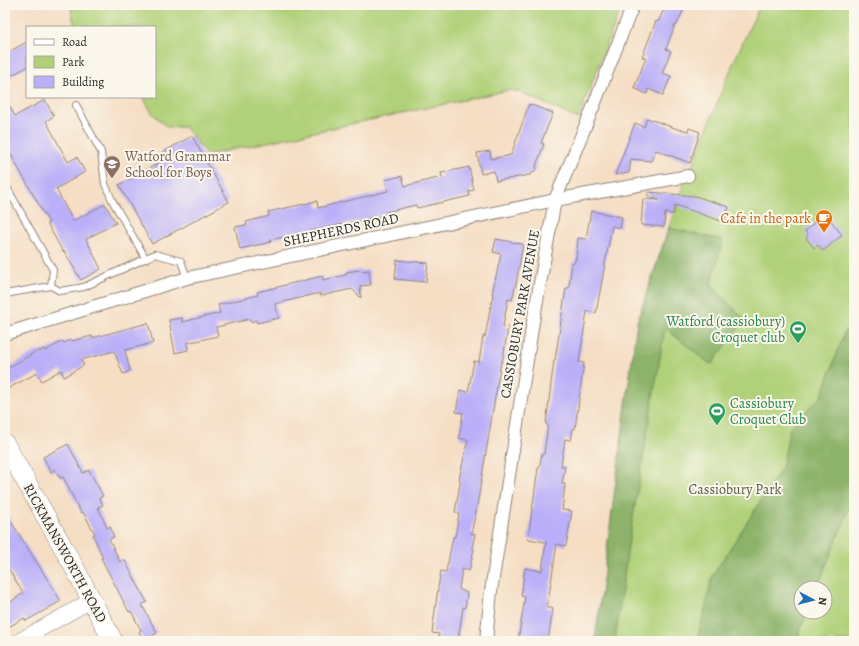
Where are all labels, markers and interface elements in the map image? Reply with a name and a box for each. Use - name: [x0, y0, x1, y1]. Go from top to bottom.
- legend: [26, 26, 156, 98]
- text: Road: [62, 34, 88, 50]
- text: Park: [62, 54, 85, 70]
- text: Building: [62, 74, 104, 90]
- place label: Watford Grammar School for Boys: [124, 147, 232, 182]
- school or university icon: Watford Grammar School for Boys: [102, 154, 122, 179]
- street label: SHEPHERDS ROAD: [282, 208, 401, 251]
- cafe icon: Cafe in the park: [814, 208, 834, 233]
- place label: Cafe in the park: [721, 209, 811, 228]
- street label: CASSIOBURY PARK AVENUE: [496, 228, 544, 400]
- place label: Watford (cassiobury) Croquet club: [665, 312, 785, 347]
- sports icon: Watford (cassiobury) Croquet club: [788, 319, 808, 344]
- place label: Cassiobury Croquet Club: [730, 394, 806, 429]
- sports icon: Cassiobury Croquet Club: [707, 401, 727, 426]
- street label: RICKMANSWORTH ROAD: [19, 480, 111, 626]
- park label: Cassiobury Park: [688, 480, 782, 499]
- north arrow: [793, 580, 833, 620]
- text: N: [814, 596, 830, 606]

